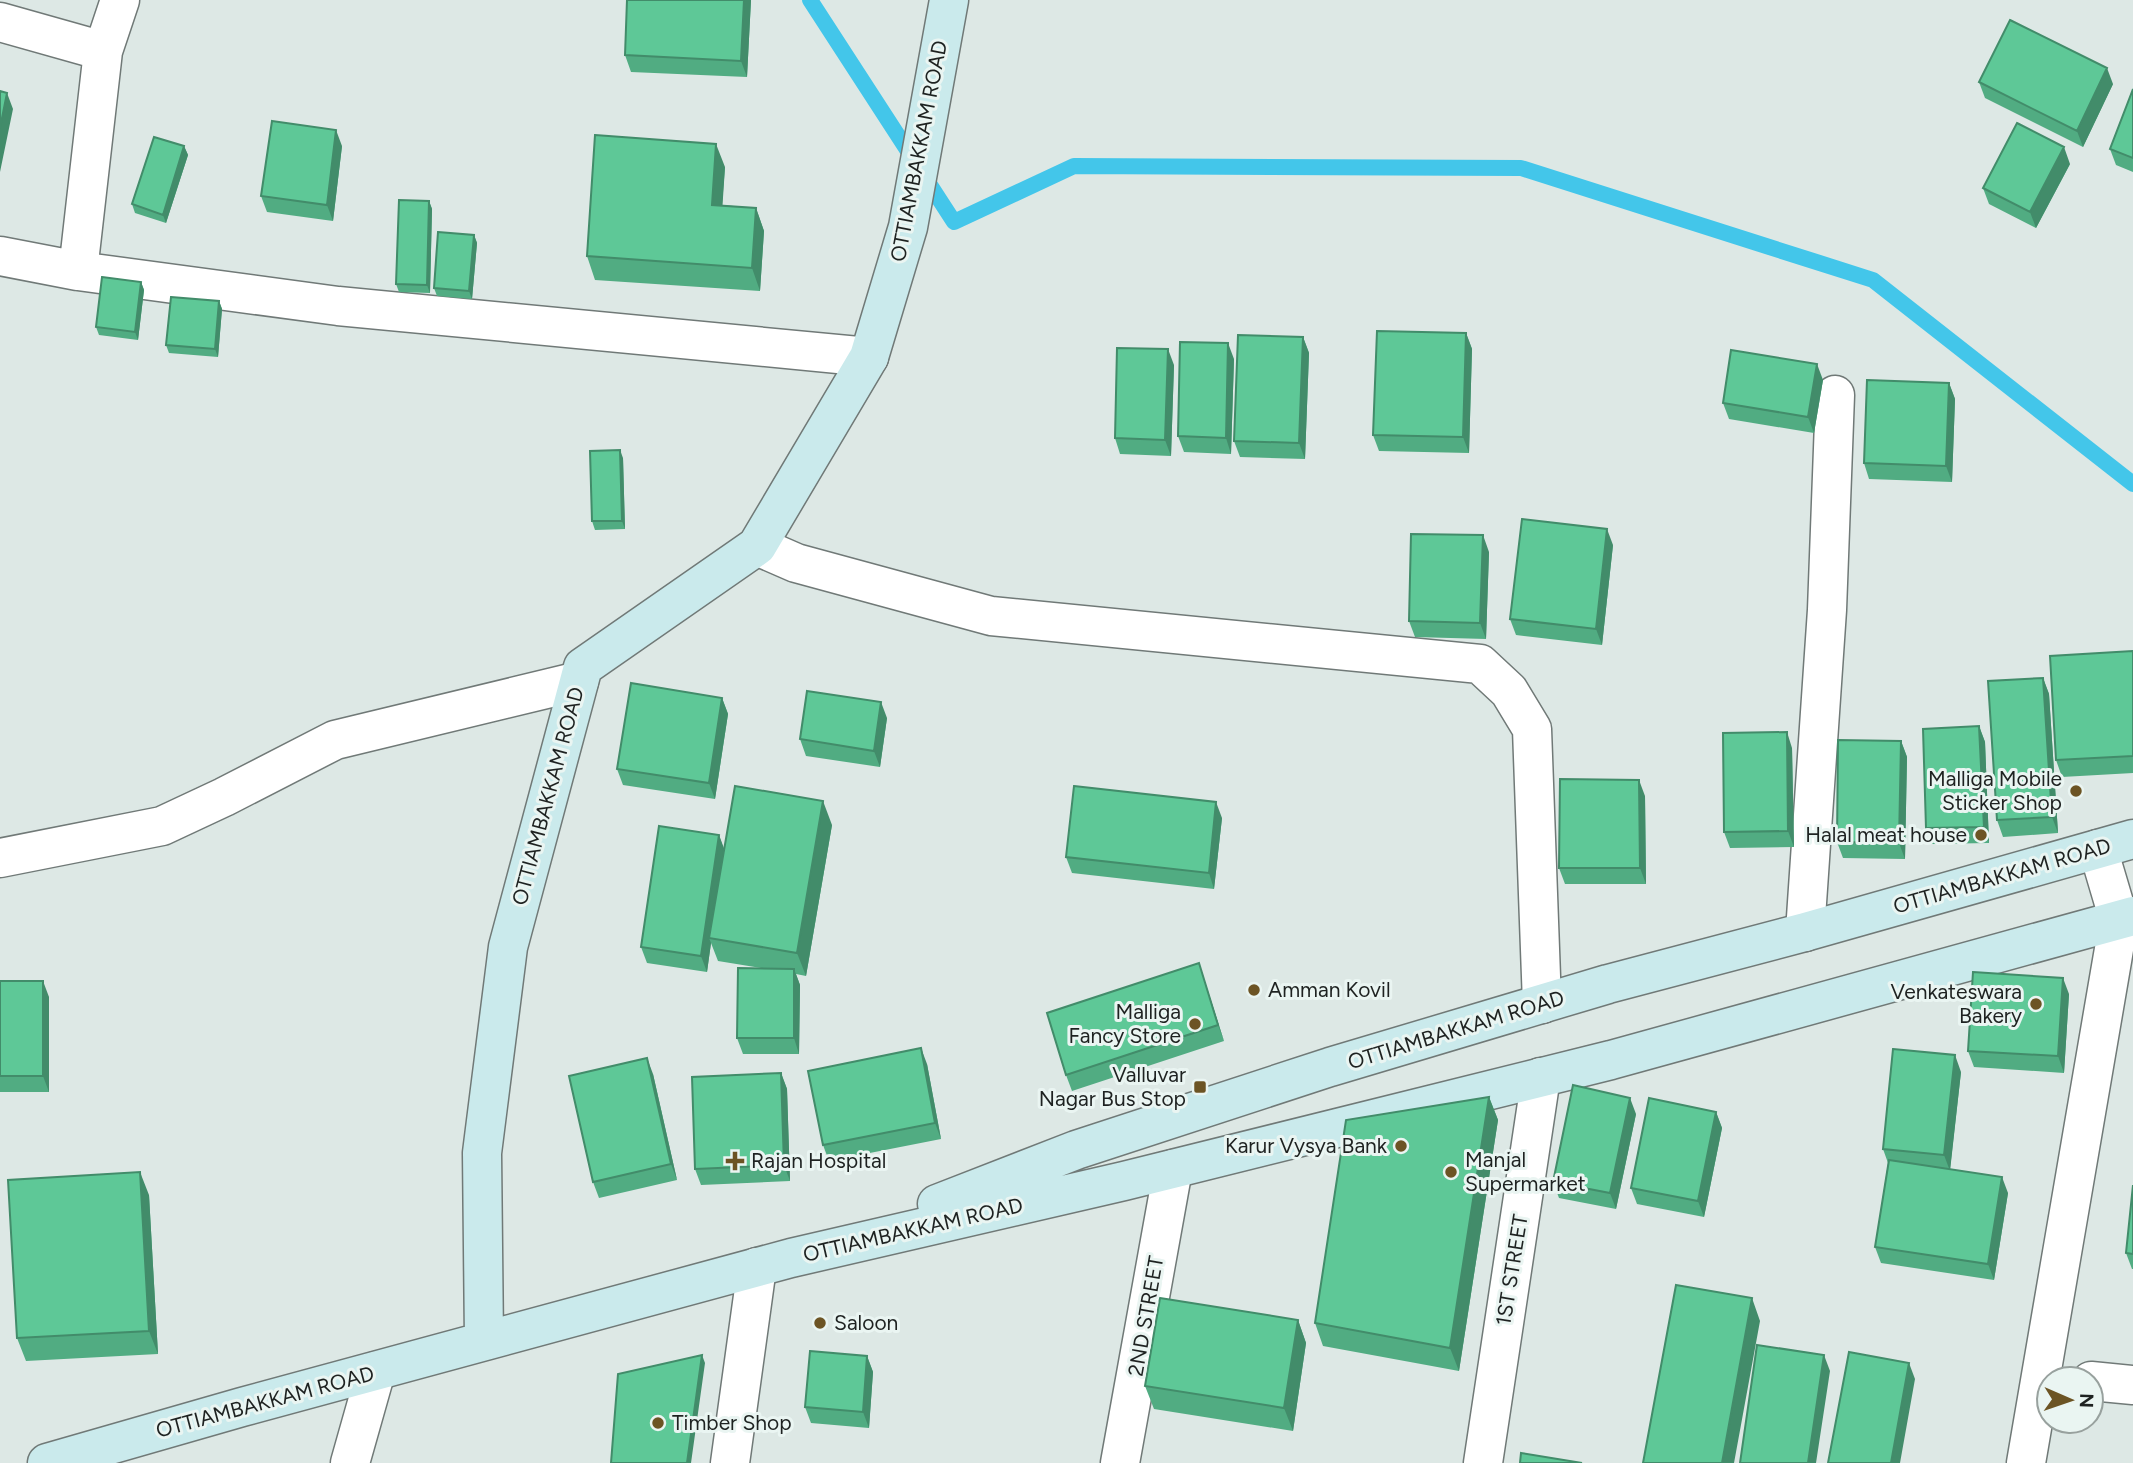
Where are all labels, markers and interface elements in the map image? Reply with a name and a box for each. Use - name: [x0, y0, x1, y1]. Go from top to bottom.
- street label: OTTIAMBAKKAM ROAD: [885, 38, 952, 264]
- street label: OTTIAMBAKKAM ROAD: [506, 684, 589, 908]
- place label: Malliga Mobile Sticker Shop: [1928, 766, 2062, 815]
- marker: Malliga Mobile Sticker Shop: [2068, 783, 2084, 799]
- place label: Halal meat house: [1805, 822, 1967, 847]
- marker: Halal meat house: [1973, 827, 1989, 843]
- street label: OTTIAMBAKKAM ROAD: [1890, 833, 2113, 919]
- place label: Amman Kovil: [1268, 977, 1391, 1002]
- place label: Venkateswara Bakery: [1891, 979, 2022, 1028]
- marker: Amman Kovil: [1246, 982, 1262, 998]
- street label: OTTIAMBAKKAM ROAD: [1345, 985, 1567, 1074]
- marker: Venkateswara Bakery: [2028, 996, 2044, 1012]
- place label: Malliga Fancy Store: [1068, 999, 1181, 1048]
- marker: Malliga Fancy Store: [1187, 1016, 1203, 1032]
- place label: Valluvar Nagar Bus Stop: [1039, 1062, 1186, 1111]
- marker: Valluvar Nagar Bus Stop: [1192, 1079, 1208, 1095]
- place label: Karur Vysya Bank: [1225, 1133, 1388, 1158]
- marker: Karur Vysya Bank: [1393, 1138, 1409, 1154]
- place label: Manjal Supermarket: [1465, 1147, 1586, 1196]
- place label: Rajan Hospital: [751, 1148, 886, 1173]
- marker: Rajan Hospital: [725, 1151, 745, 1171]
- marker: Manjal Supermarket: [1443, 1164, 1459, 1180]
- street label: OTTIAMBAKKAM ROAD: [801, 1192, 1025, 1267]
- street label: 1ST STREET: [1490, 1212, 1533, 1327]
- street label: 2ND STREET: [1123, 1253, 1168, 1378]
- place label: Saloon: [834, 1310, 898, 1335]
- marker: Saloon: [812, 1315, 828, 1331]
- street label: OTTIAMBAKKAM ROAD: [153, 1360, 377, 1443]
- north arrow: [2035, 1365, 2105, 1435]
- text: N: [2075, 1393, 2098, 1408]
- place label: Timber Shop: [672, 1410, 792, 1435]
- marker: Timber Shop: [650, 1415, 666, 1431]

